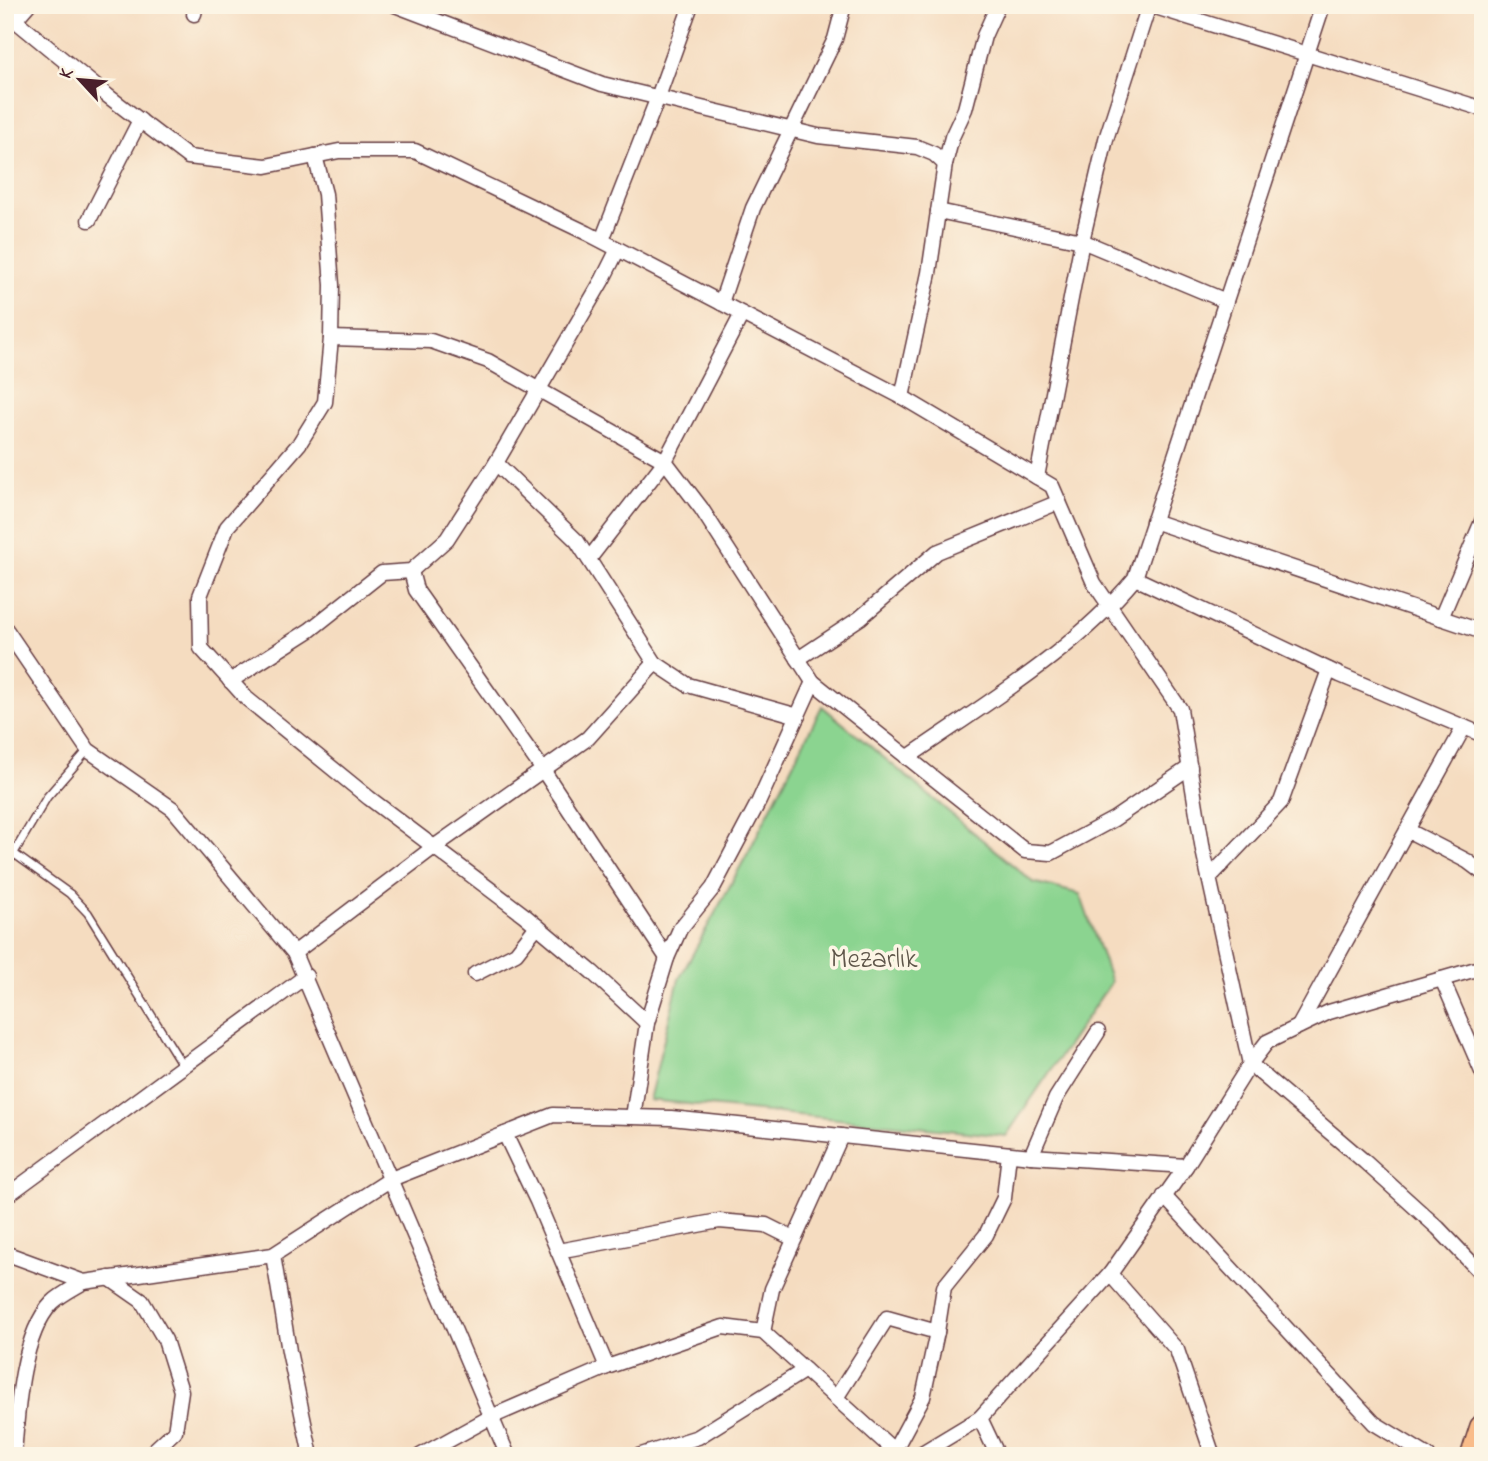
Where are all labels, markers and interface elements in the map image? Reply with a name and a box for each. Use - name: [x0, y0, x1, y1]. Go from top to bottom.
- north arrow: [46, 46, 116, 116]
- text: K: [53, 63, 81, 84]
- park label: Mezarlık: [830, 940, 918, 981]

